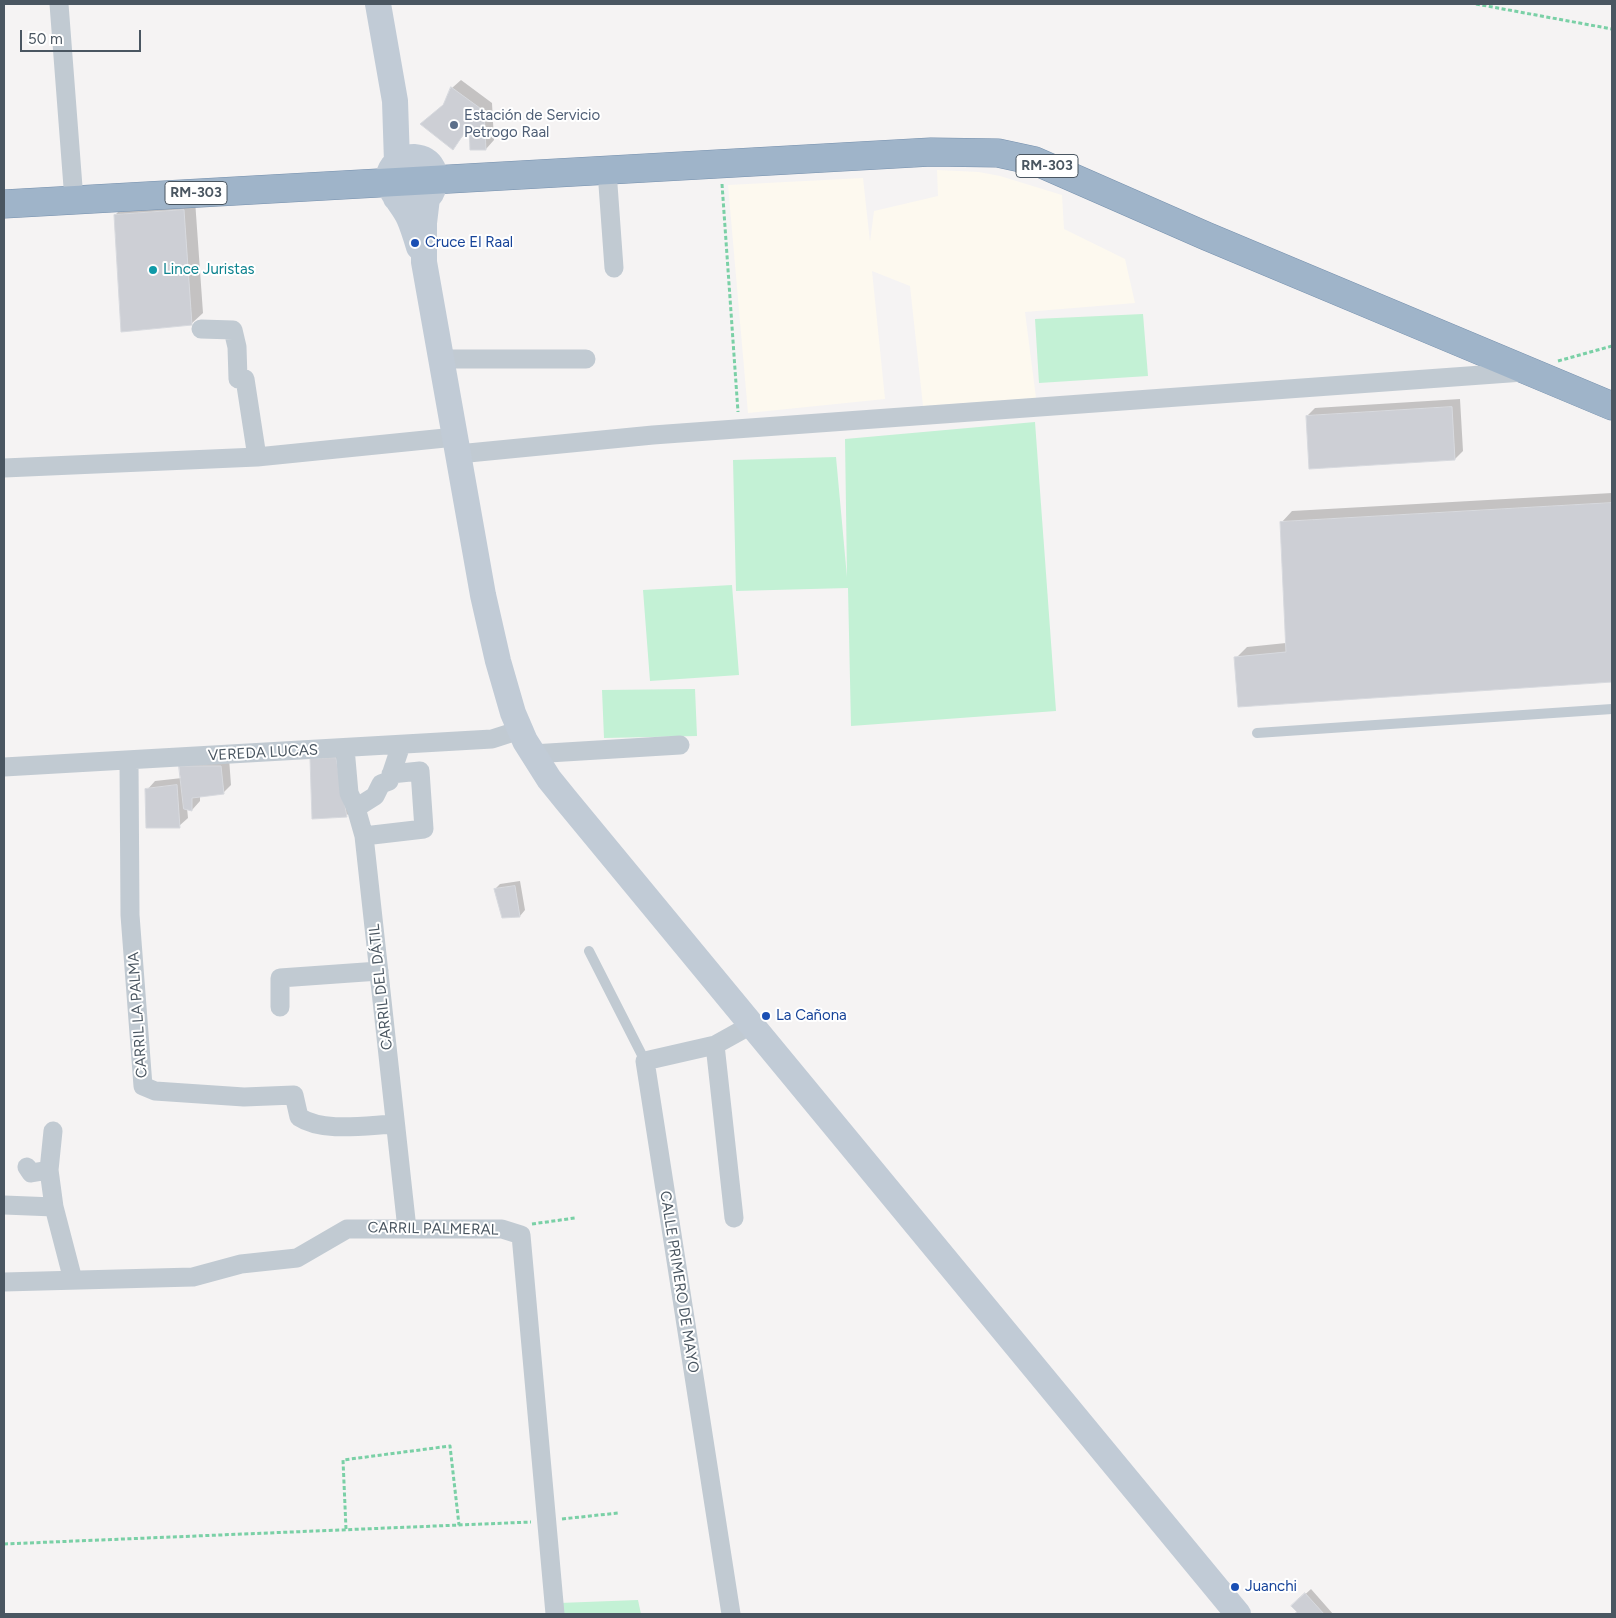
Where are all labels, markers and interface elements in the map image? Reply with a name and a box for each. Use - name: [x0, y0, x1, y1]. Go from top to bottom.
- scale bar: [22, 20, 144, 52]
- text: 50 m: [28, 30, 63, 48]
- place label: Estación de Servicio Petrogo Raal: [464, 107, 600, 142]
- marker: Estación de Servicio Petrogo Raal: [448, 119, 460, 131]
- road number: RM-303: [1016, 154, 1078, 178]
- road number: RM-303: [165, 182, 227, 204]
- place label: Cruce El Raal: [425, 234, 513, 252]
- marker: Cruce El Raal: [409, 237, 421, 249]
- place label: Lince Juristas: [163, 261, 255, 279]
- marker: Lince Juristas: [147, 264, 159, 276]
- street label: VEREDA LUCAS: [207, 741, 319, 765]
- street label: CARRIL DEL DÁTIL: [365, 923, 397, 1051]
- street label: CARRIL LA PALMA: [125, 951, 151, 1079]
- place label: La Cañona: [776, 1007, 847, 1025]
- marker: La Cañona: [760, 1010, 772, 1022]
- street label: CALLE PRIMERO DE MAYO: [656, 1190, 702, 1374]
- street label: CARRIL PALMERAL: [367, 1219, 499, 1239]
- place label: Juanchi: [1245, 1578, 1297, 1596]
- marker: Juanchi: [1229, 1581, 1241, 1593]

